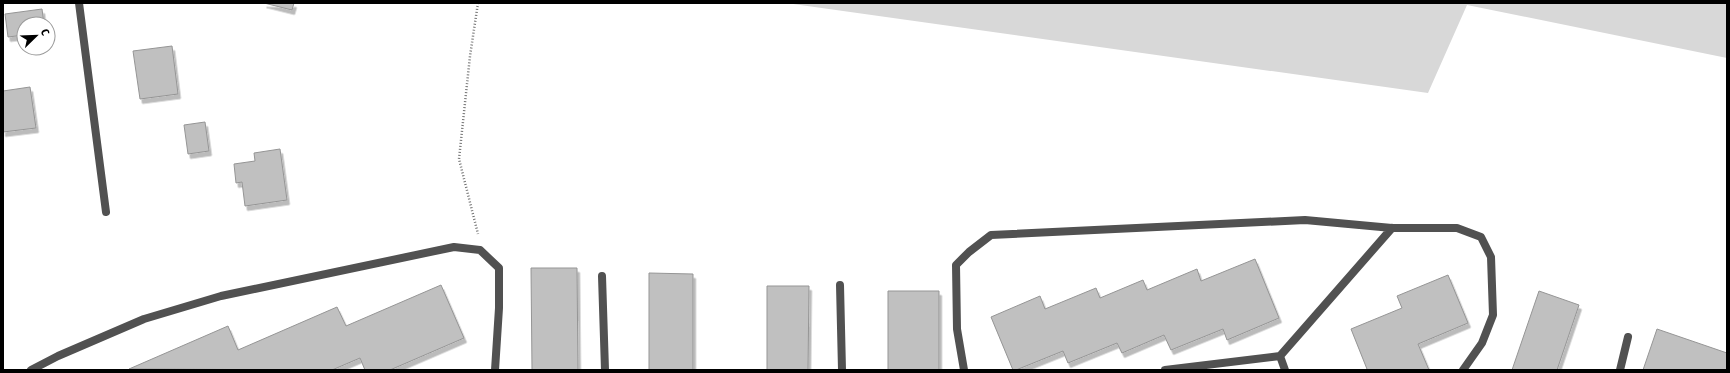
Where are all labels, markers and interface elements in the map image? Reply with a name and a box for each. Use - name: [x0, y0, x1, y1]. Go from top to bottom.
- north arrow: [16, 16, 56, 56]
- text: С: [38, 27, 52, 38]

